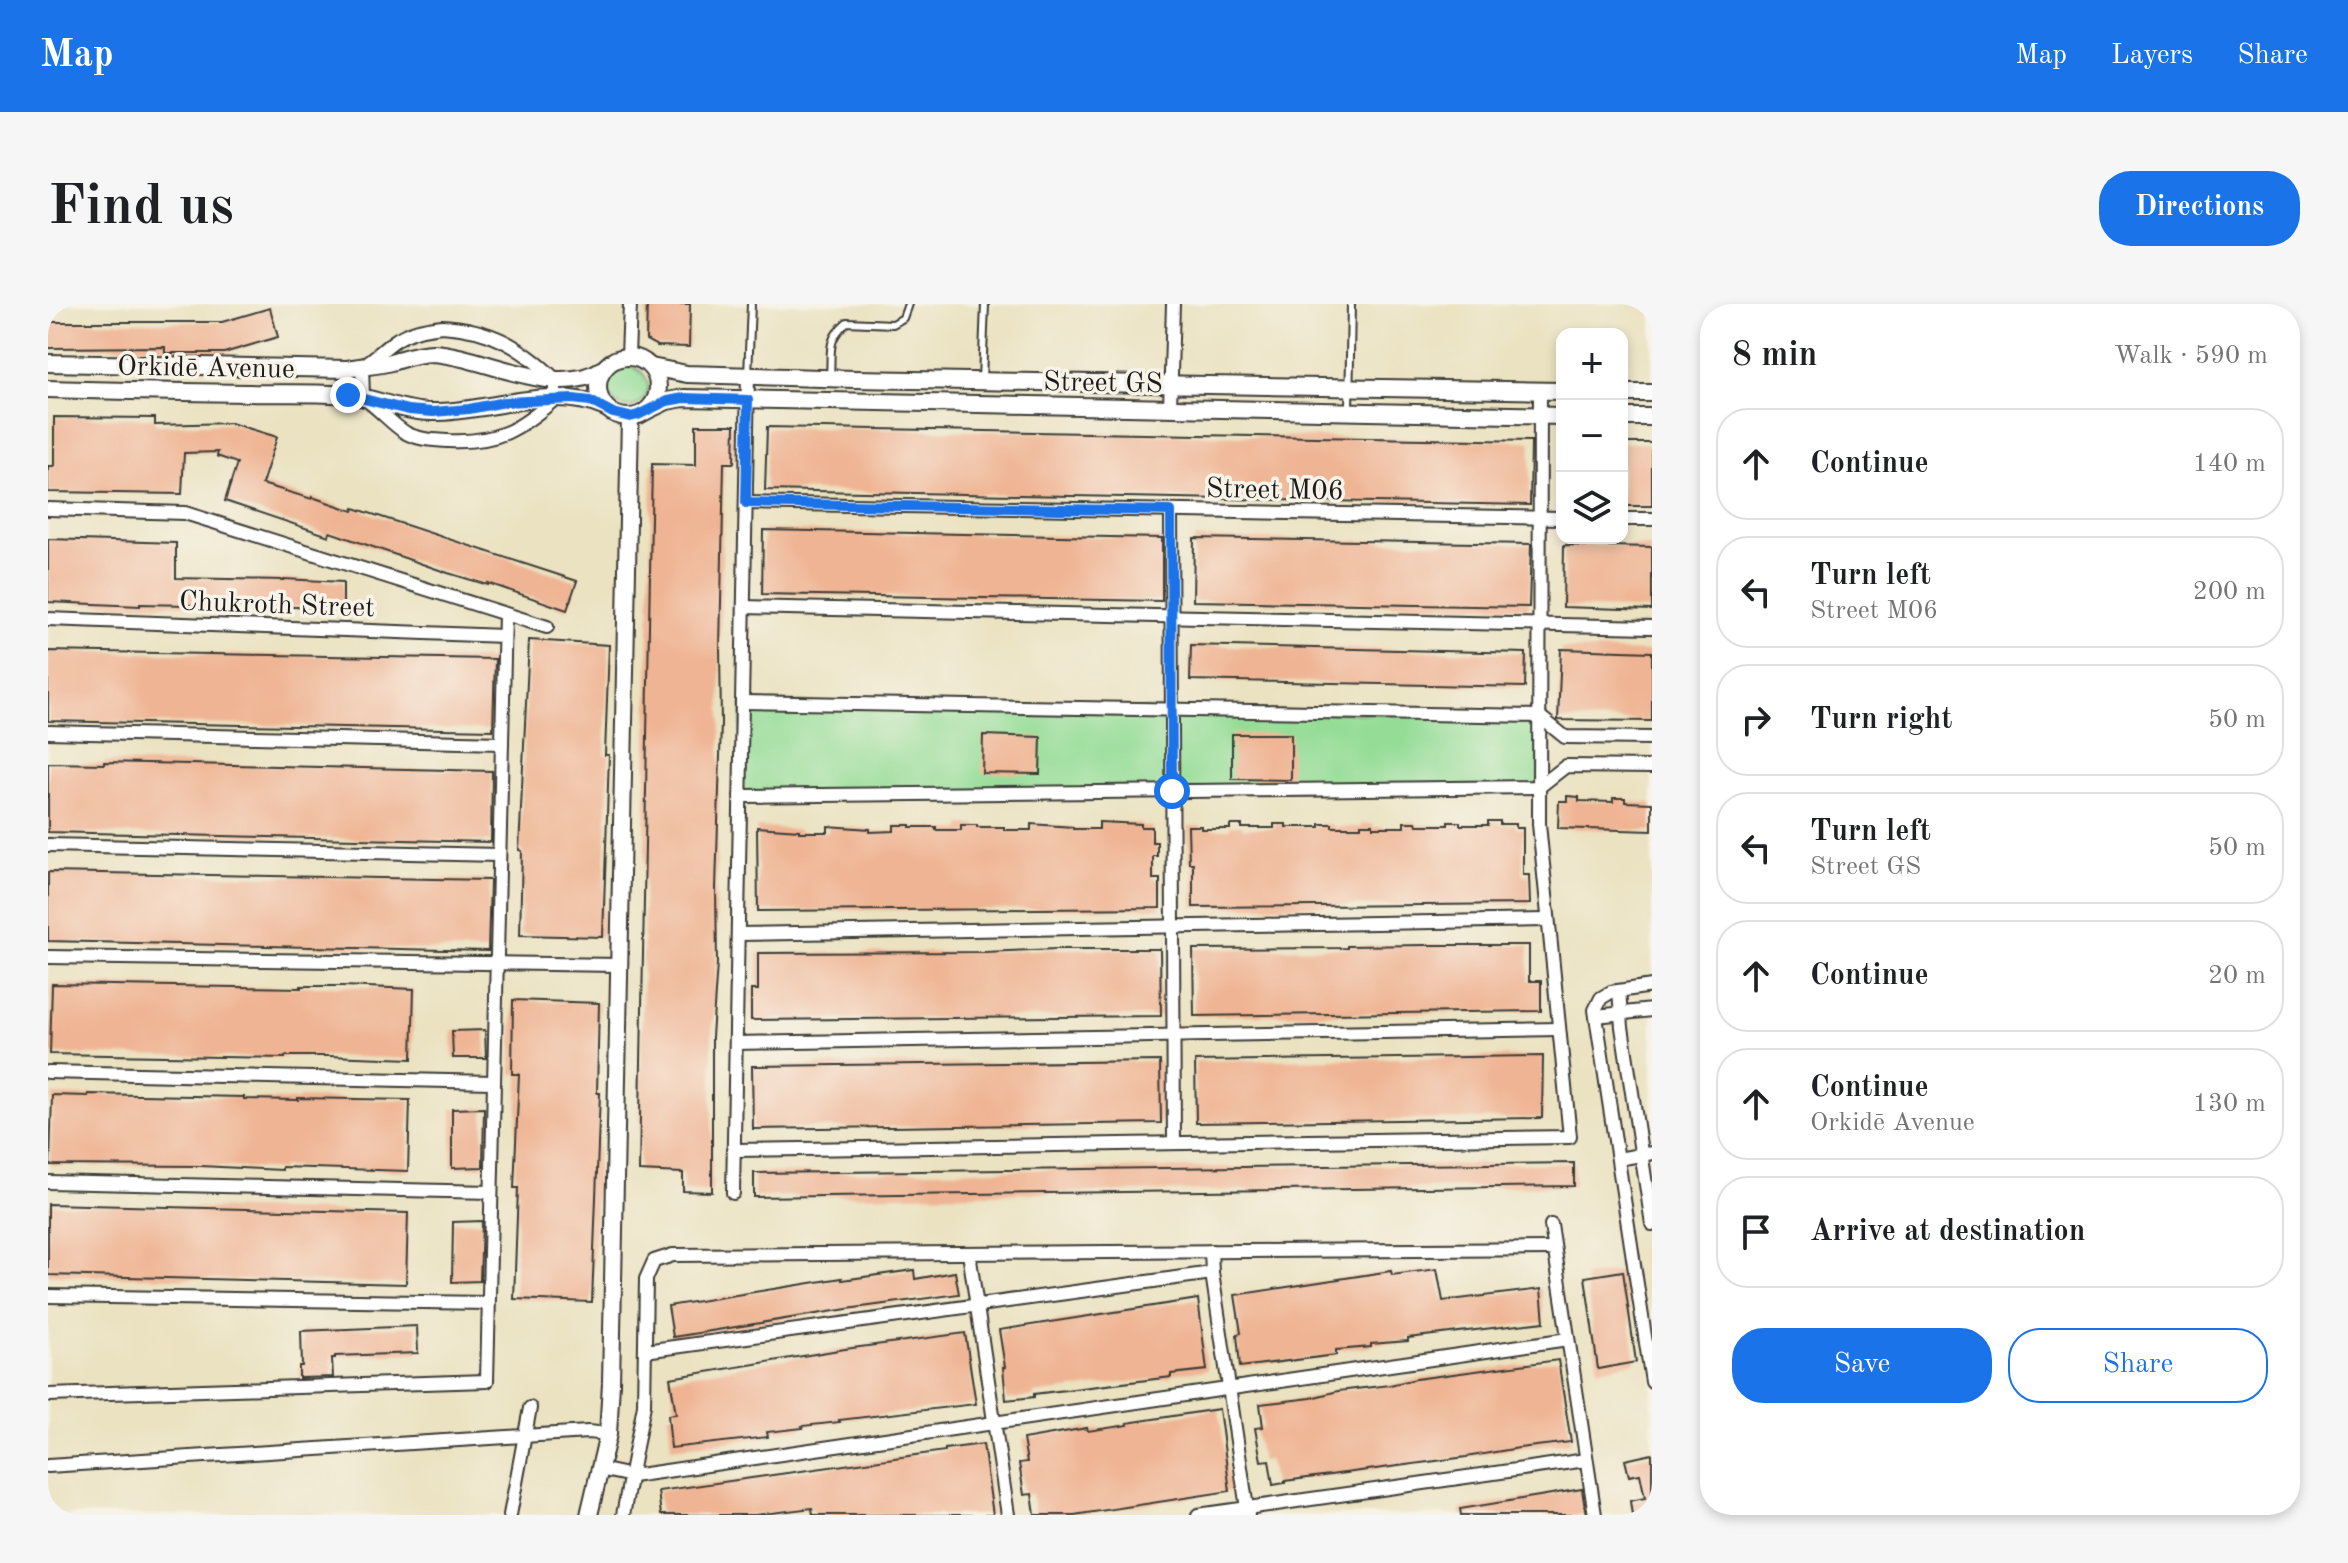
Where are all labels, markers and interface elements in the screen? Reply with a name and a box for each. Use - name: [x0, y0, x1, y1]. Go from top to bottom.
- text: Map: [40, 37, 114, 75]
- text: Map: [2015, 42, 2067, 70]
- text: Layers: [2111, 42, 2193, 70]
- text: Share: [2237, 42, 2308, 70]
- button: Directions: [2099, 171, 2300, 246]
- text: Find us: [48, 180, 234, 236]
- map controls: [1556, 328, 1628, 544]
- button: +: [1556, 328, 1628, 400]
- text: 8 min: [1732, 339, 1817, 373]
- text: Walk · 590 m: [2114, 343, 2268, 369]
- street label: Orkidē Avenue: [117, 353, 295, 385]
- street label: Street GS: [1043, 369, 1163, 399]
- route end: [330, 377, 366, 413]
- button: −: [1556, 400, 1628, 472]
- icon: ahead: [1734, 442, 1778, 486]
- text: Continue: [1810, 449, 1929, 479]
- text: 140 m: [2193, 451, 2266, 477]
- button: layers: [1556, 472, 1628, 544]
- street label: Street M06: [1206, 476, 1344, 506]
- text: Turn left: [1810, 561, 1931, 591]
- icon: left: [1734, 570, 1778, 614]
- text: 200 m: [2193, 579, 2266, 605]
- street label: Chukroth Street: [178, 589, 375, 623]
- text: Street M06: [1810, 598, 1938, 624]
- icon: right: [1734, 698, 1778, 742]
- text: Turn right: [1810, 705, 1952, 735]
- text: 50 m: [2208, 707, 2266, 733]
- route start: [1154, 773, 1190, 809]
- text: Turn left: [1810, 817, 1931, 847]
- icon: left: [1734, 826, 1778, 870]
- text: 50 m: [2208, 835, 2266, 861]
- text: Street GS: [1810, 854, 1921, 880]
- icon: ahead: [1734, 954, 1778, 998]
- text: Continue: [1810, 961, 1929, 991]
- text: 20 m: [2208, 963, 2266, 989]
- text: Continue: [1810, 1073, 1929, 1103]
- icon: ahead: [1734, 1082, 1778, 1126]
- text: 130 m: [2193, 1091, 2266, 1117]
- text: Orkidē Avenue: [1810, 1110, 1975, 1136]
- icon: arrive: [1734, 1210, 1778, 1254]
- text: Arrive at destination: [1810, 1217, 2085, 1247]
- button: Save: [1732, 1328, 1992, 1403]
- button: Share: [2008, 1328, 2268, 1403]

